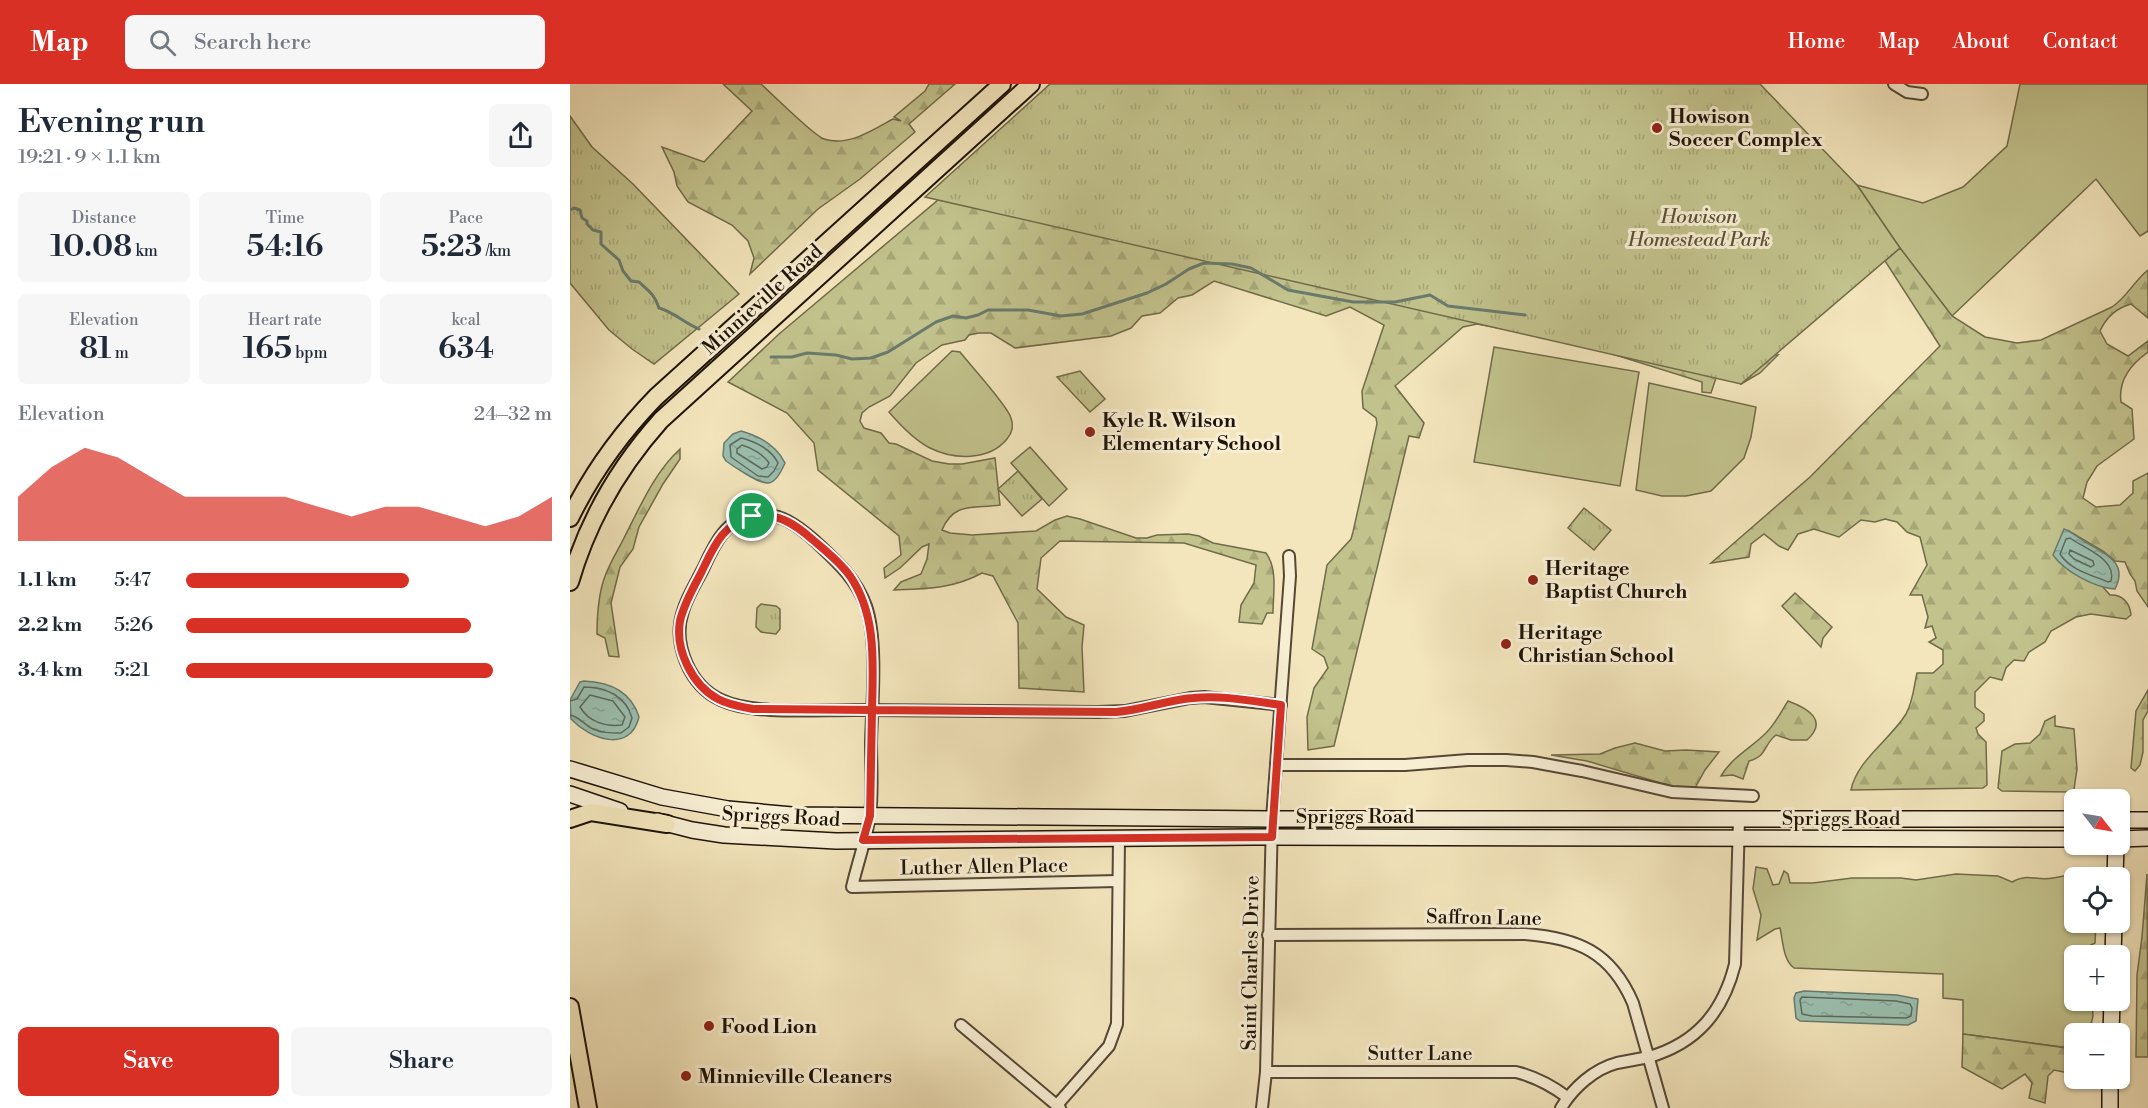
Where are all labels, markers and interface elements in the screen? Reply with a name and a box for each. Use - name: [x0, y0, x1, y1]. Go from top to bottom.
- search box: [125, 15, 545, 69]
- text: Map: [30, 25, 89, 60]
- icon: search: [146, 26, 179, 59]
- text: Search here: [194, 29, 311, 56]
- text: Home: [1788, 29, 1845, 55]
- text: Map: [1878, 29, 1920, 55]
- text: About: [1953, 29, 2010, 55]
- text: Contact: [2043, 29, 2118, 55]
- text: Evening run: [18, 102, 205, 143]
- button: share: [489, 104, 552, 167]
- place label: Howison Soccer Complex: [1669, 105, 1823, 153]
- marker: Howison Soccer Complex: [1650, 121, 1664, 135]
- text: 19:21 · 9 × 1.1 km: [18, 145, 161, 170]
- park label: Howison Homestead Park: [1627, 205, 1770, 253]
- text: Distance: [72, 208, 136, 228]
- text: Time: [266, 208, 304, 228]
- text: Pace: [449, 208, 483, 228]
- text: 10.08: [50, 228, 132, 266]
- text: 54:16: [246, 228, 324, 266]
- text: 5:23: [421, 228, 482, 266]
- street label: Minnieville Road: [698, 239, 829, 361]
- text: km: [132, 241, 158, 261]
- text: /km: [482, 241, 511, 261]
- text: Elevation: [69, 310, 139, 330]
- text: Heart rate: [248, 310, 322, 330]
- text: kcal: [451, 310, 481, 330]
- text: 81: [79, 330, 111, 368]
- text: 165: [242, 330, 292, 368]
- text: 634: [438, 330, 494, 368]
- text: m: [111, 343, 129, 363]
- text: bpm: [292, 343, 328, 363]
- text: Elevation: [18, 402, 105, 427]
- text: 24–32 m: [474, 402, 552, 427]
- place label: Kyle R. Wilson Elementary School: [1102, 409, 1281, 457]
- marker: Kyle R. Wilson Elementary School: [1083, 425, 1097, 439]
- pin: [726, 490, 777, 541]
- icon: arrive: [735, 499, 768, 532]
- place label: Heritage Baptist Church: [1545, 557, 1688, 605]
- text: 1.1 km: [18, 568, 77, 593]
- text: 5:47: [114, 568, 151, 593]
- marker: Heritage Baptist Church: [1526, 573, 1540, 587]
- text: 2.2 km: [18, 613, 82, 638]
- text: 5:26: [114, 613, 153, 638]
- place label: Heritage Christian School: [1518, 621, 1675, 669]
- marker: Heritage Christian School: [1499, 637, 1513, 651]
- text: 3.4 km: [18, 658, 83, 683]
- text: 5:21: [114, 658, 150, 683]
- north arrow: [2064, 789, 2130, 855]
- map controls: [2064, 789, 2130, 1089]
- street label: Spriggs Road: [721, 802, 841, 833]
- street label: Spriggs Road: [1296, 805, 1415, 830]
- street label: Spriggs Road: [1782, 807, 1901, 832]
- street label: Luther Allen Place: [900, 854, 1068, 881]
- button: locate: [2064, 867, 2130, 933]
- street label: Saint Charles Drive: [1237, 875, 1266, 1051]
- street label: Saffron Lane: [1426, 905, 1542, 932]
- button: +: [2064, 945, 2130, 1011]
- place label: Food Lion: [721, 1015, 818, 1040]
- marker: Food Lion: [702, 1019, 716, 1033]
- button: −: [2064, 1023, 2130, 1089]
- button: Save: [18, 1027, 279, 1096]
- button: Share: [291, 1027, 552, 1096]
- street label: Sutter Lane: [1367, 1042, 1473, 1067]
- place label: Minnieville Cleaners: [698, 1065, 892, 1090]
- marker: Minnieville Cleaners: [679, 1069, 693, 1083]

